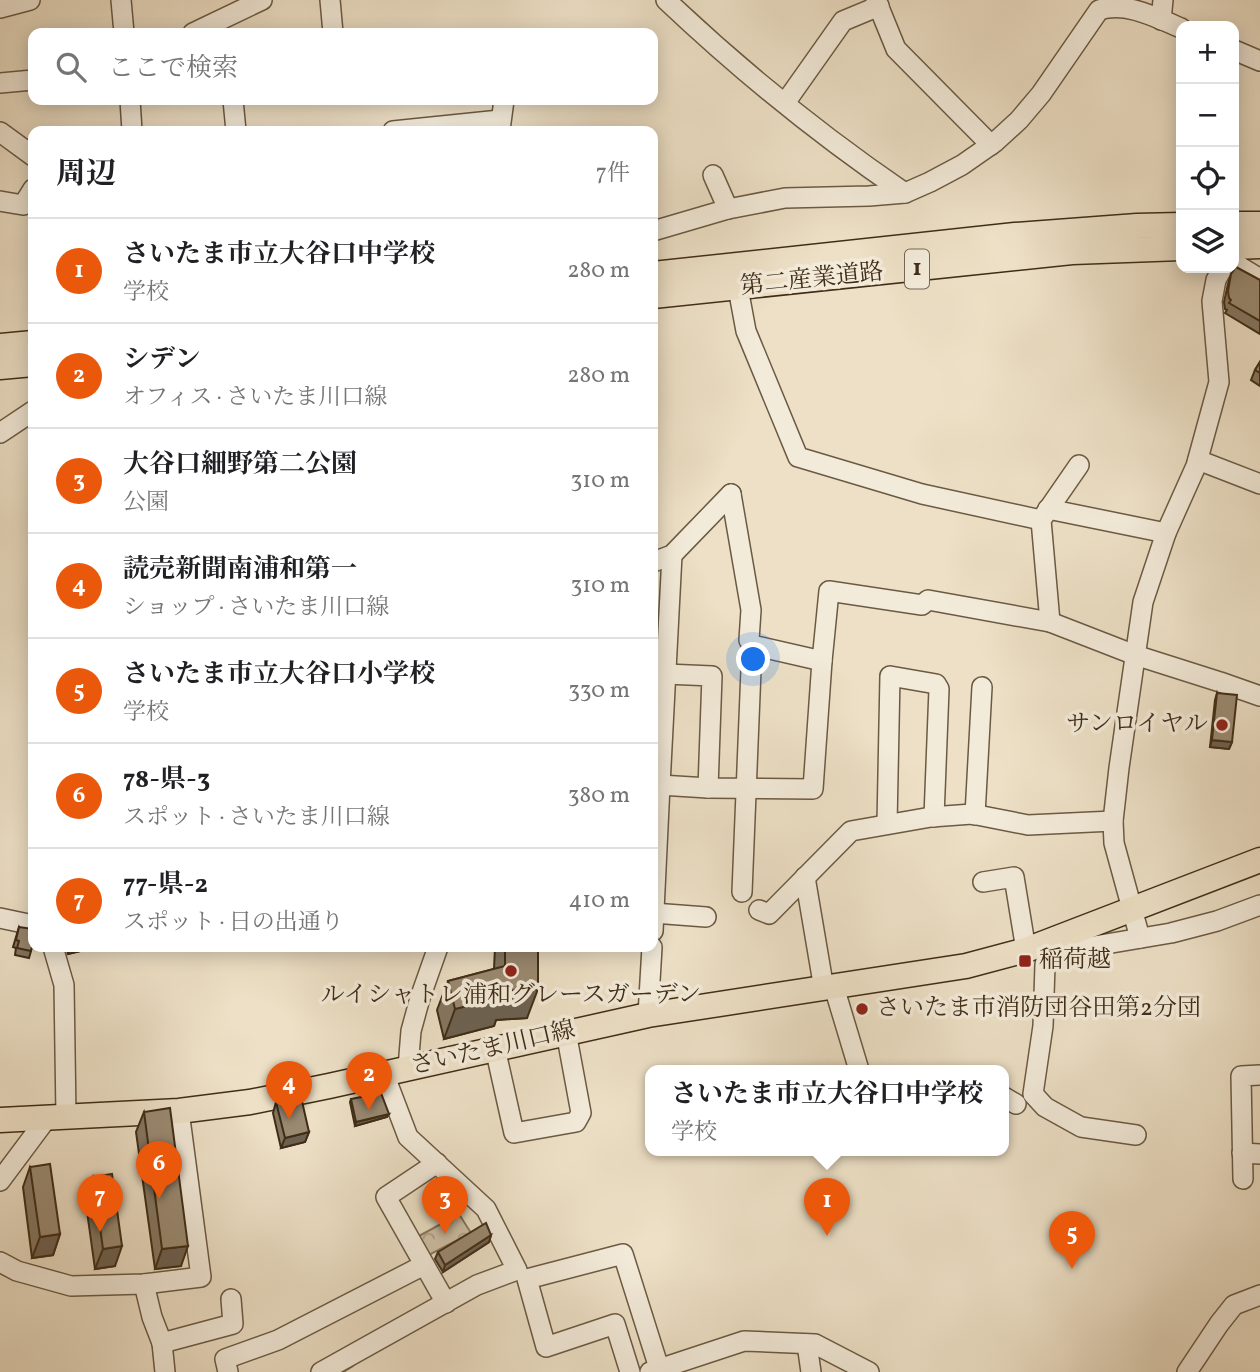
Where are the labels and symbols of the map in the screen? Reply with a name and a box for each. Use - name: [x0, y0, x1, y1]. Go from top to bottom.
- road number: 1: [905, 250, 929, 288]
- street label: 第二産業道路: [739, 256, 885, 304]
- your location: [736, 642, 770, 676]
- place label: サンロイヤル: [1066, 708, 1208, 742]
- marker: サンロイヤル: [1214, 717, 1230, 733]
- place label: 稲荷越: [1039, 944, 1111, 978]
- marker: 稲荷越: [1017, 953, 1033, 969]
- marker: ルイシャトレ浦和グレースガーデン: [503, 963, 519, 979]
- place label: ルイシャトレ浦和グレースガーデン: [321, 979, 701, 1013]
- place label: さいたま市消防団谷田第2分団: [876, 992, 1201, 1026]
- marker: さいたま市消防団谷田第2分団: [854, 1001, 870, 1017]
- street label: さいたま川口線: [407, 1014, 579, 1084]
- pin: 2: [346, 1052, 392, 1110]
- pin: 4: [266, 1061, 312, 1119]
- pin: 6: [136, 1141, 182, 1199]
- pin: 7: [77, 1174, 123, 1232]
- pin: 3: [422, 1176, 468, 1234]
- pin: 1: [804, 1178, 850, 1236]
- pin: 5: [1049, 1211, 1095, 1269]

